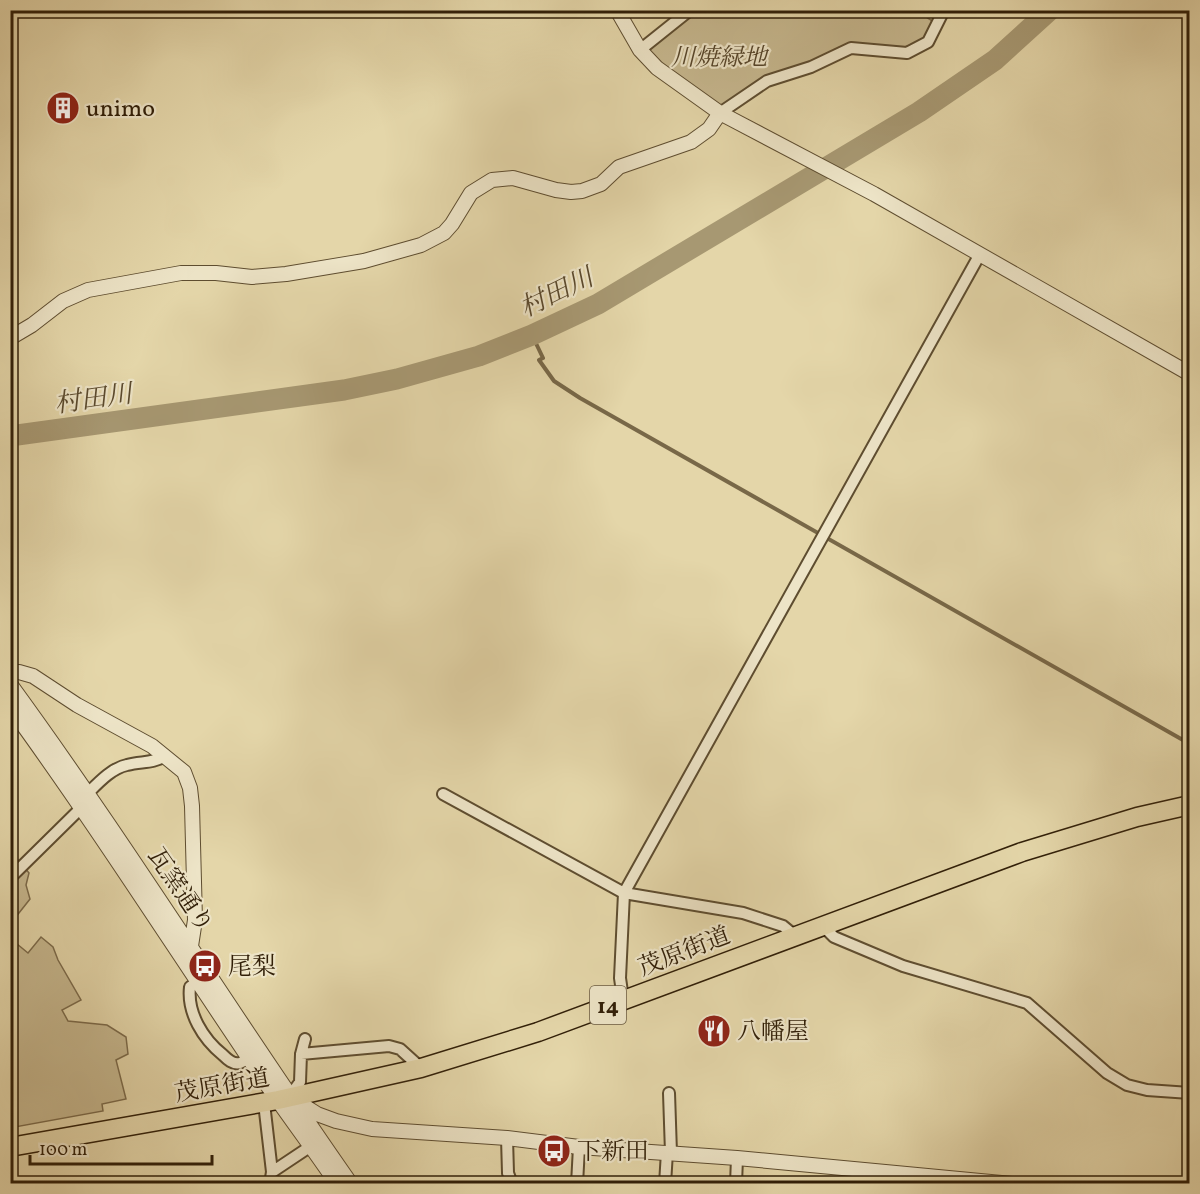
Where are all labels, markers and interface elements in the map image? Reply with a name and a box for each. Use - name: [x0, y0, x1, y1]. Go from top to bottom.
- park label: 川焼緑地: [671, 42, 770, 76]
- building icon: unimo: [45, 90, 81, 126]
- place label: unimo: [86, 93, 155, 127]
- water label: 村田川: [514, 259, 603, 327]
- water label: 村田川: [52, 376, 137, 423]
- street label: 瓦窯通り: [138, 842, 220, 940]
- street label: 茂原街道: [634, 920, 736, 986]
- bus stop icon: 尾梨: [187, 948, 223, 984]
- place label: 尾梨: [228, 951, 276, 985]
- road number: 14: [590, 986, 626, 1024]
- restaurant icon: 八幡屋: [696, 1013, 732, 1049]
- place label: 八幡屋: [737, 1016, 809, 1050]
- street label: 茂原街道: [172, 1062, 273, 1112]
- scale bar: [30, 1128, 212, 1166]
- bus stop icon: 下新田: [536, 1133, 572, 1169]
- place label: 下新田: [577, 1136, 649, 1170]
- text: 100 m: [39, 1138, 88, 1163]

